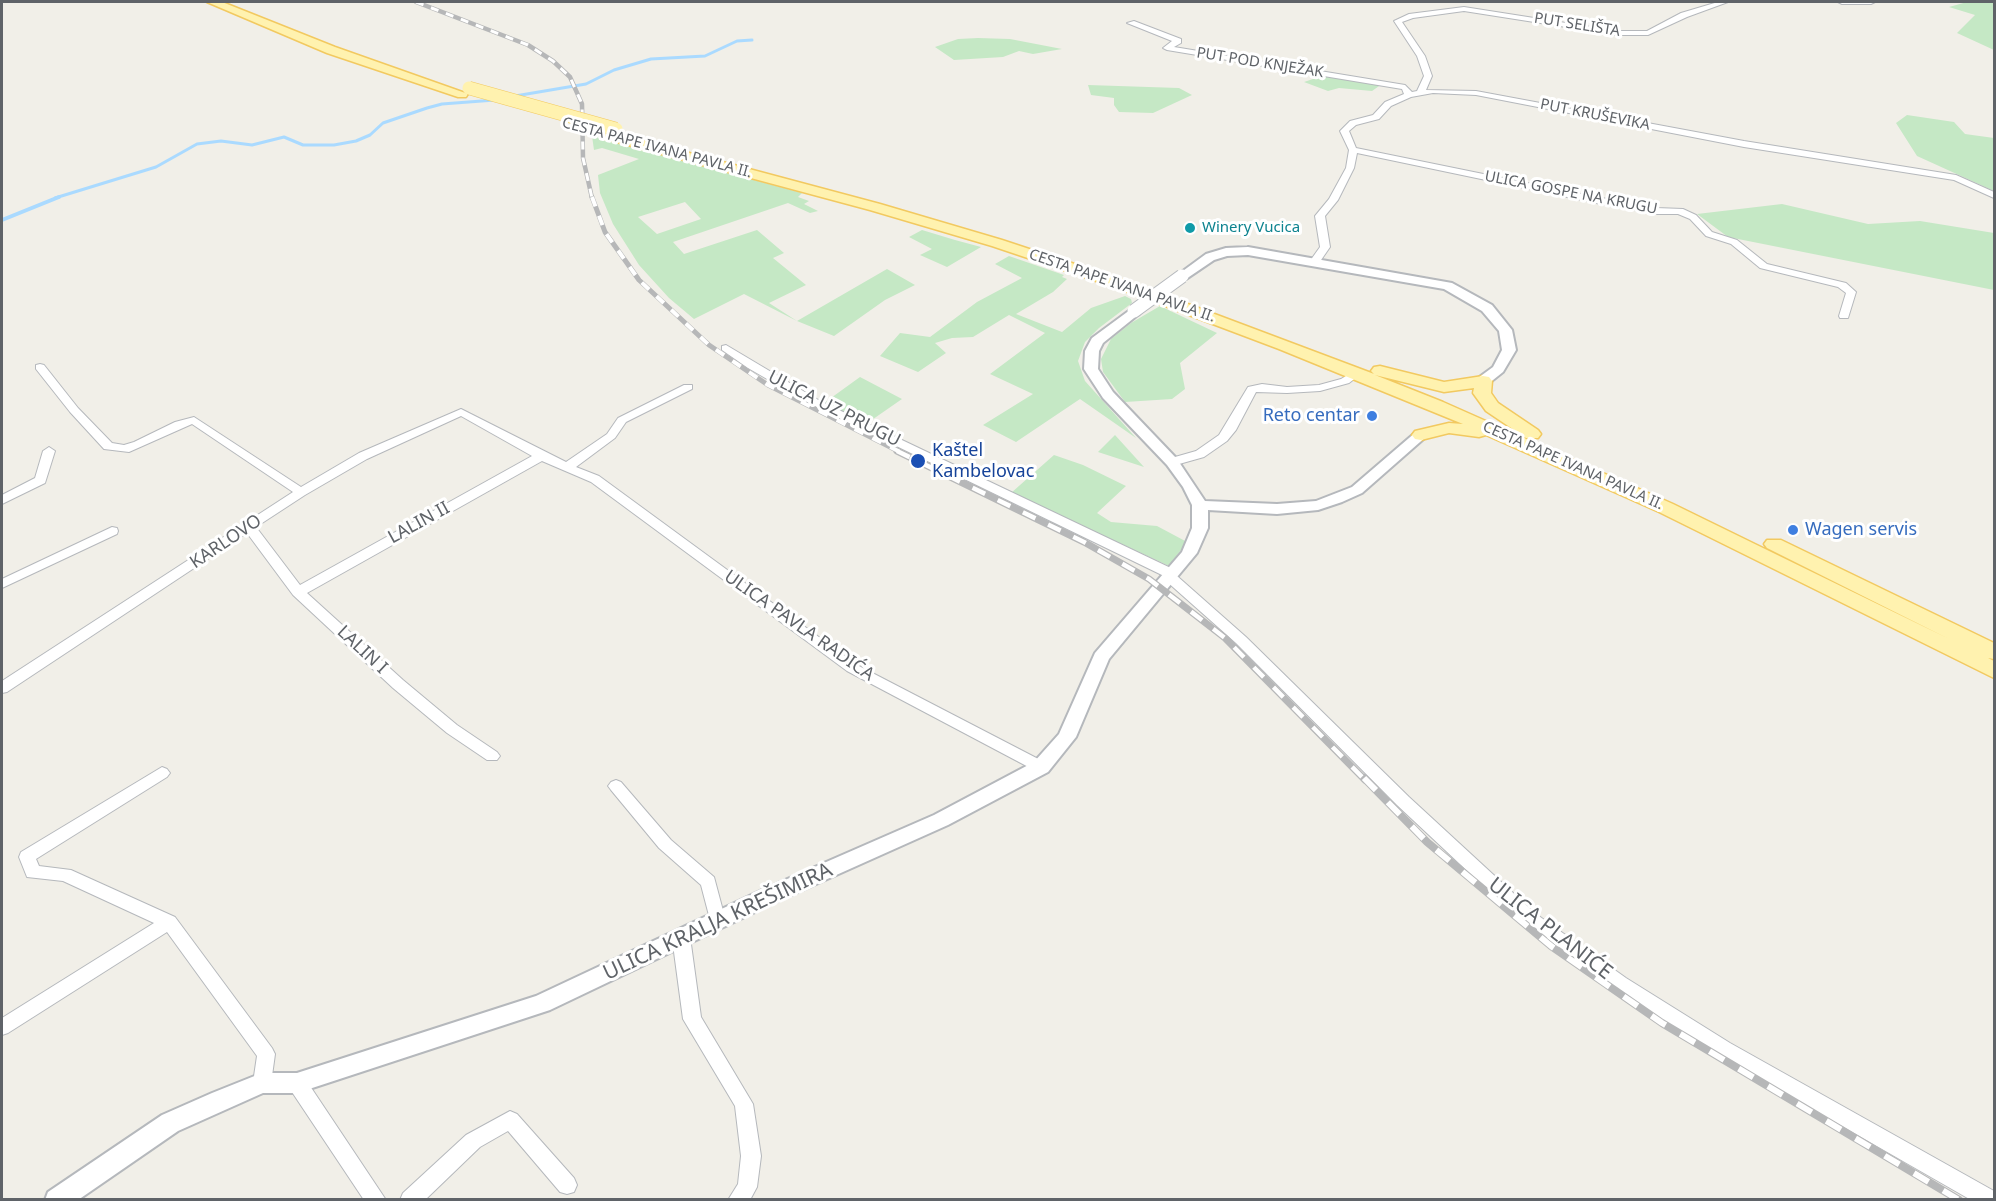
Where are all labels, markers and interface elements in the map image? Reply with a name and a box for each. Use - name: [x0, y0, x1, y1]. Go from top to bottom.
- street label: PUT SELIŠTA: [1533, 9, 1621, 41]
- street label: PUT POD KNJEŽAK: [1195, 44, 1325, 82]
- street label: PUT KRUŠEVIKA: [1539, 96, 1651, 134]
- street label: CESTA PAPE IVANA PAVLA II.: [560, 114, 754, 182]
- street label: ULICA GOSPE NA KRUGU: [1483, 167, 1659, 219]
- place label: Winery Vucica: [1202, 219, 1300, 237]
- marker: Winery Vucica: [1183, 221, 1197, 235]
- street label: CESTA PAPE IVANA PAVLA II.: [1026, 246, 1218, 326]
- street label: ULICA UZ PRUGU: [764, 366, 904, 452]
- place label: Reto centar: [1263, 405, 1360, 427]
- marker: Reto centar: [1365, 409, 1379, 423]
- street label: CESTA PAPE IVANA PAVLA II.: [1480, 418, 1666, 514]
- place label: Kaštel Kambelovac: [932, 440, 1034, 482]
- marker: Kaštel Kambelovac: [909, 452, 927, 470]
- street label: LALIN II: [384, 497, 454, 549]
- street label: KARLOVO: [186, 510, 266, 574]
- place label: Wagen servis: [1805, 519, 1917, 541]
- marker: Wagen servis: [1786, 523, 1800, 537]
- street label: ULICA PAVLA RADIĆA: [720, 566, 878, 686]
- street label: LALIN I: [332, 621, 392, 679]
- street label: ULICA KRALJA KREŠIMIRA: [599, 858, 837, 986]
- street label: ULICA PLANIĆE: [1483, 873, 1617, 985]

